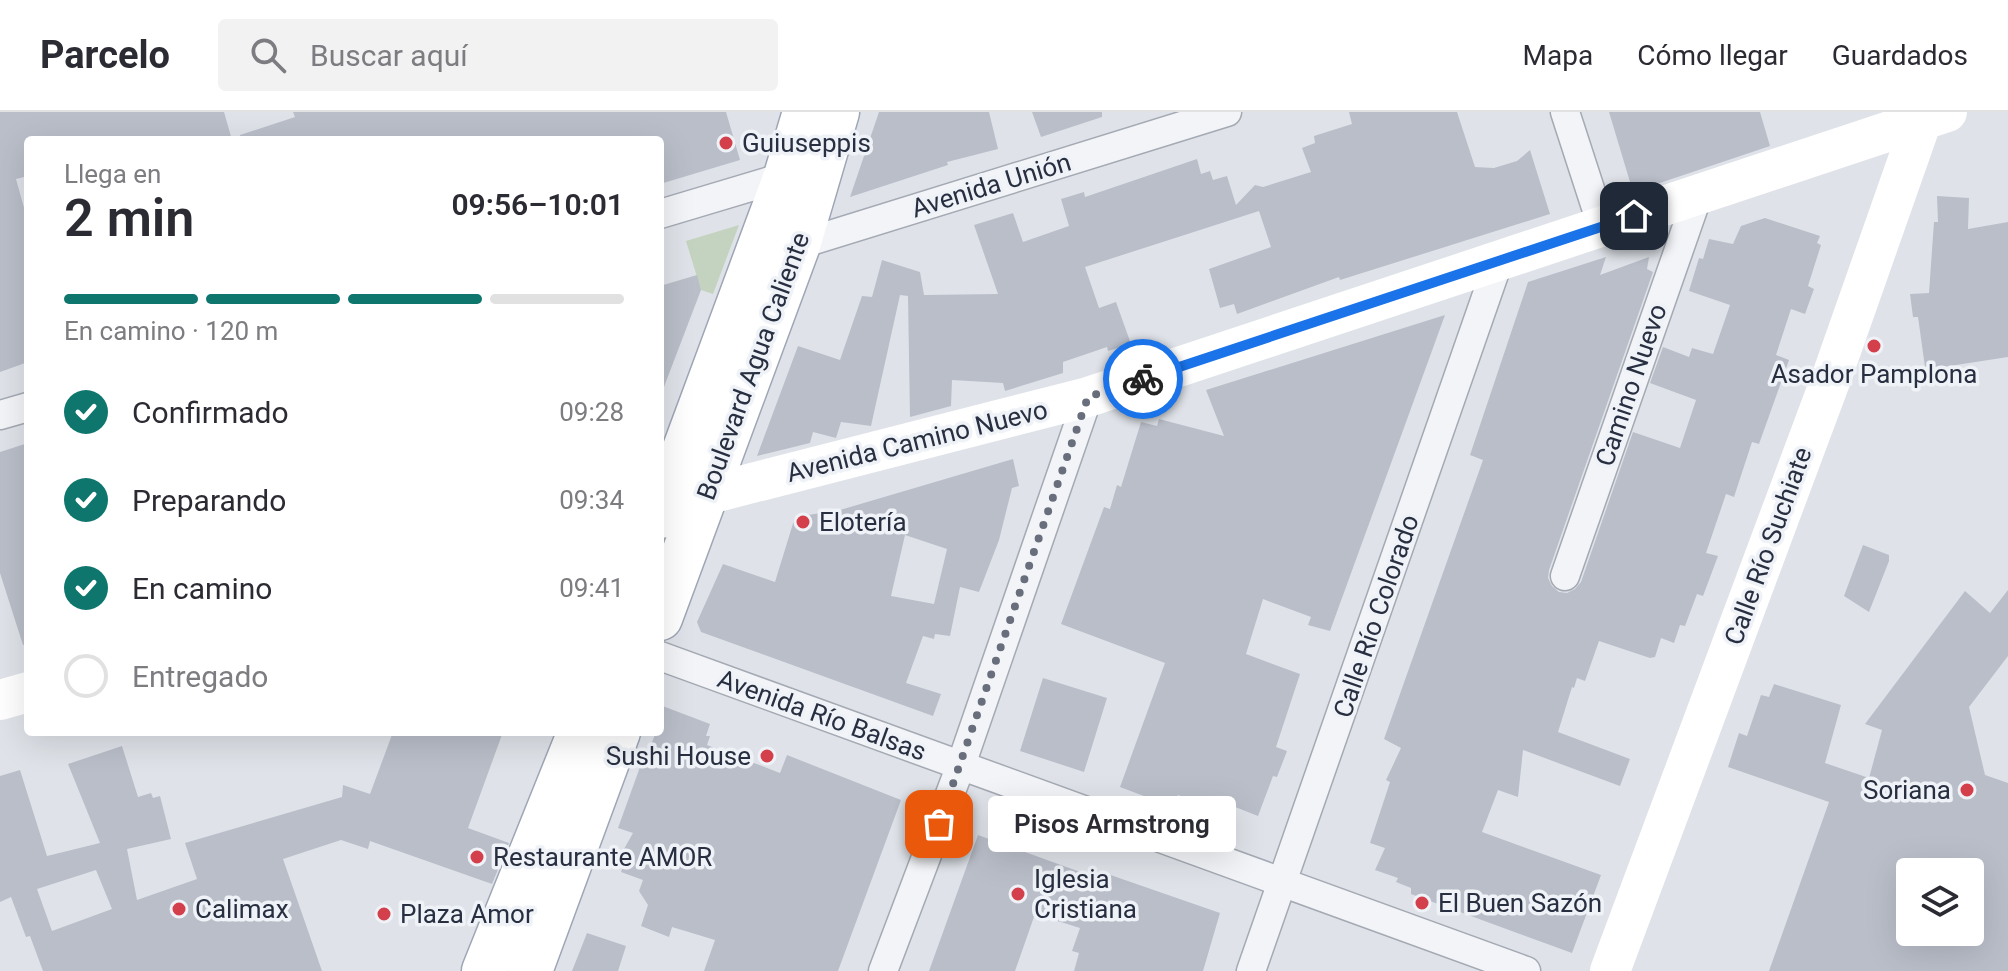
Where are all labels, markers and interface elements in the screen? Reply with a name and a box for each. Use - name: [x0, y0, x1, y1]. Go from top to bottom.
- search box: [218, 19, 778, 91]
- text: Parcelo: [40, 33, 170, 77]
- icon: search: [246, 33, 290, 77]
- text: Buscar aquí: [310, 38, 468, 73]
- text: Mapa: [1523, 39, 1593, 72]
- text: Cómo llegar: [1637, 39, 1788, 72]
- text: Guardados: [1832, 39, 1968, 72]
- place label: Guiuseppis: [742, 128, 871, 158]
- marker: Guiuseppis: [717, 134, 735, 152]
- street label: Avenida Unión: [908, 147, 1074, 223]
- text: Llega en: [64, 159, 161, 189]
- pin: [1600, 182, 1668, 250]
- text: 09:56–10:01: [451, 187, 624, 222]
- text: 2 min: [64, 188, 194, 249]
- icon: home: [1612, 194, 1656, 238]
- street label: Boulevard Agua Caliente: [691, 228, 815, 504]
- street label: Camino Nuevo: [1589, 300, 1673, 470]
- text: En camino · 120 m: [64, 316, 278, 346]
- marker: Asador Pamplona: [1865, 337, 1883, 355]
- courier: [1103, 339, 1183, 419]
- icon: bike: [1121, 357, 1165, 401]
- place label: Asador Pamplona: [1771, 359, 1977, 389]
- icon: check: [64, 390, 108, 434]
- street label: Avenida Camino Nuevo: [783, 394, 1051, 488]
- text: Confirmado: [132, 395, 289, 430]
- text: 09:28: [559, 397, 624, 427]
- street label: Calle Río Suchiate: [1718, 443, 1818, 649]
- icon: check: [64, 478, 108, 522]
- text: Preparando: [132, 483, 286, 518]
- text: 09:34: [559, 485, 624, 515]
- place label: Elotería: [819, 507, 907, 537]
- street label: Calle Río Colorado: [1327, 511, 1425, 721]
- marker: Elotería: [794, 513, 812, 531]
- icon: check: [64, 566, 108, 610]
- text: En camino: [132, 571, 272, 606]
- text: 09:41: [559, 573, 624, 603]
- text: Entregado: [132, 659, 268, 694]
- street label: Avenida Río Balsas: [714, 663, 930, 767]
- place label: Sushi House: [606, 741, 751, 771]
- marker: Sushi House: [758, 747, 776, 765]
- place label: Soriana: [1863, 775, 1951, 805]
- marker: Soriana: [1958, 781, 1976, 799]
- pin: [905, 790, 973, 858]
- callout: Pisos Armstrong: [987, 796, 1235, 852]
- icon: bag: [917, 802, 961, 846]
- text: Pisos Armstrong: [1014, 809, 1210, 839]
- place label: Restaurante AMOR: [493, 842, 712, 872]
- marker: Restaurante AMOR: [468, 848, 486, 866]
- map controls: [1896, 858, 1984, 946]
- button: layers: [1896, 858, 1984, 946]
- place label: Iglesia Cristiana: [1034, 864, 1137, 924]
- marker: Iglesia Cristiana: [1009, 885, 1027, 903]
- place label: El Buen Sazón: [1438, 888, 1602, 918]
- place label: Calimax: [195, 894, 289, 924]
- marker: El Buen Sazón: [1413, 894, 1431, 912]
- place label: Plaza Amor: [400, 899, 534, 929]
- marker: Calimax: [170, 900, 188, 918]
- marker: Plaza Amor: [375, 905, 393, 923]

